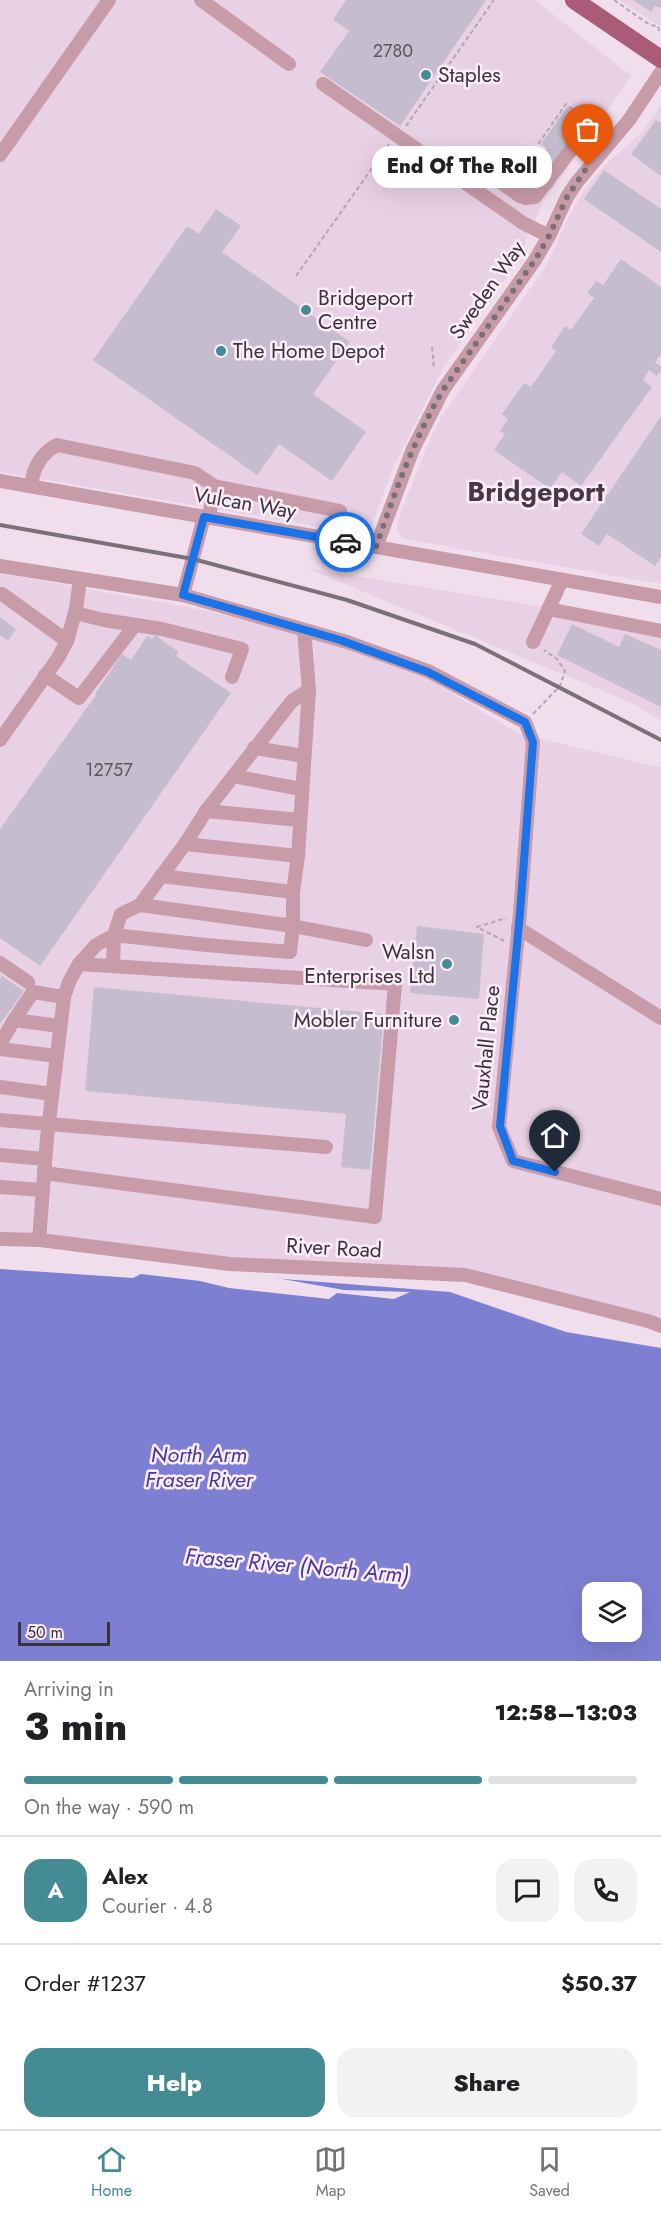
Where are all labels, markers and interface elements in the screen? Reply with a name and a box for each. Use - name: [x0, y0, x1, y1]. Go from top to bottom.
- house number: 2780: [373, 38, 413, 64]
- place label: Staples: [438, 60, 501, 90]
- marker: Staples: [419, 68, 433, 82]
- pin: [562, 104, 613, 166]
- icon: bag: [571, 113, 604, 146]
- callout: End Of The Roll: [372, 145, 552, 187]
- text: End Of The Roll: [387, 152, 537, 181]
- street label: Sweden Way: [442, 234, 533, 345]
- place label: Bridgeport Centre: [318, 283, 413, 337]
- marker: Bridgeport Centre: [299, 303, 313, 317]
- place label: The Home Depot: [233, 336, 384, 366]
- marker: The Home Depot: [214, 344, 228, 358]
- district label: Bridgeport: [467, 472, 605, 511]
- street label: Vulcan Way: [191, 479, 299, 527]
- courier: [315, 512, 375, 572]
- icon: car: [329, 526, 362, 559]
- house number: 12757: [85, 757, 133, 783]
- place label: Walsn Enterprises Ltd: [304, 937, 435, 991]
- marker: Walsn Enterprises Ltd: [440, 957, 454, 971]
- street label: Vauxhall Place: [464, 984, 508, 1112]
- place label: Mobler Furniture: [294, 1005, 442, 1035]
- marker: Mobler Furniture: [447, 1013, 461, 1027]
- pin: [529, 1110, 580, 1172]
- icon: home: [538, 1119, 571, 1152]
- street label: River Road: [285, 1231, 383, 1265]
- water label: North Arm Fraser River: [145, 1438, 255, 1495]
- water label: Fraser River (North Arm): [184, 1539, 410, 1591]
- map controls: [582, 1582, 642, 1642]
- button: layers: [582, 1582, 642, 1642]
- scale bar: [18, 1619, 110, 1646]
- text: 50 m: [27, 1621, 63, 1644]
- text: Arriving in: [24, 1675, 114, 1704]
- text: 12:58–13:03: [495, 1696, 637, 1728]
- text: 3 min: [24, 1698, 127, 1755]
- text: On the way · 590 m: [24, 1793, 194, 1822]
- button: chat: [496, 1859, 559, 1922]
- button: phone: [574, 1859, 637, 1922]
- text: Alex: [102, 1860, 148, 1892]
- text: A: [47, 1874, 64, 1906]
- text: Courier · 4.8: [102, 1892, 213, 1921]
- text: Order #1237: [24, 1967, 146, 1999]
- text: $50.37: [561, 1967, 637, 1999]
- button: Help: [24, 2048, 325, 2117]
- button: Share: [337, 2048, 637, 2117]
- tab: Home: [91, 2143, 132, 2202]
- tab: Map: [314, 2143, 347, 2202]
- tab: Saved: [529, 2143, 570, 2202]

